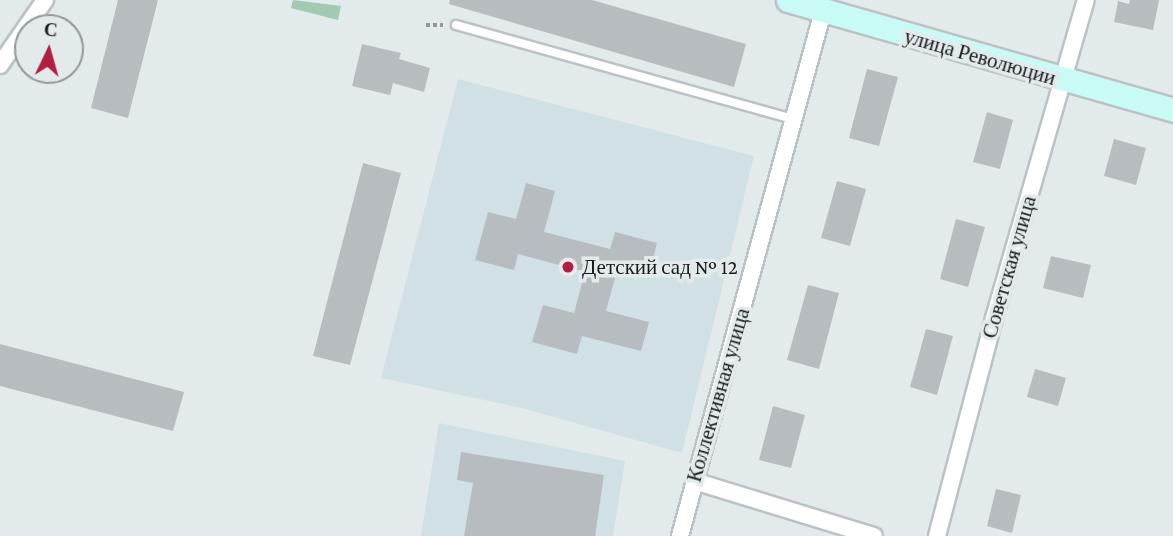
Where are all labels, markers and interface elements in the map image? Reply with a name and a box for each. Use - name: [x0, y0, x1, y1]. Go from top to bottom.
- north arrow: [14, 14, 84, 84]
- text: С: [43, 19, 58, 41]
- street label: улица Революции: [901, 23, 1059, 91]
- street label: Советская улица: [977, 193, 1041, 341]
- place label: Детский сад № 12: [582, 254, 738, 280]
- marker: Детский сад № 12: [560, 259, 576, 275]
- street label: Коллективная улица: [681, 305, 755, 485]

